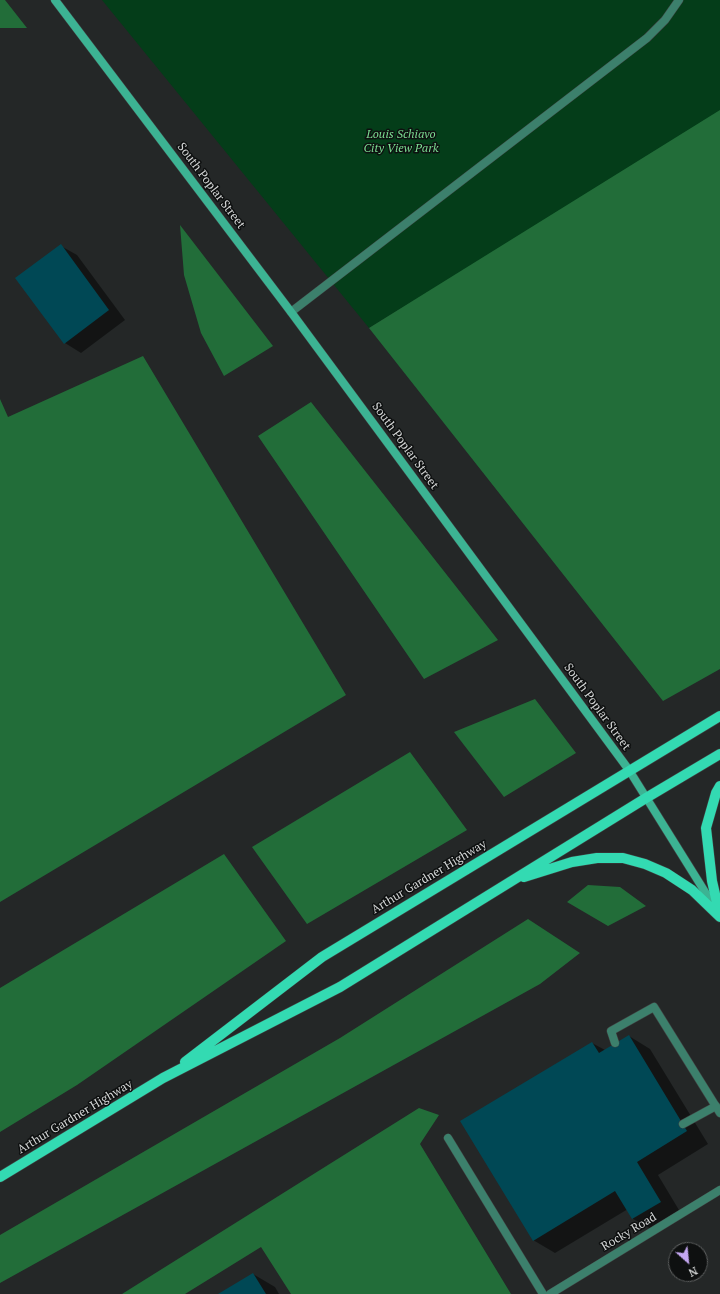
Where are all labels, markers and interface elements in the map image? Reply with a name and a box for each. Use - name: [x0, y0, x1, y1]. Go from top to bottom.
- park label: Louis Schiavo City View Park: [363, 128, 439, 156]
- street label: South Poplar Street: [174, 140, 248, 232]
- street label: South Poplar Street: [369, 400, 441, 492]
- street label: South Poplar Street: [561, 661, 633, 753]
- street label: Arthur Gardner Highway: [369, 837, 489, 917]
- street label: Arthur Gardner Highway: [15, 1077, 135, 1157]
- street label: Rocky Road: [599, 1210, 659, 1254]
- north arrow: [668, 1242, 708, 1282]
- text: N: [686, 1264, 700, 1280]

